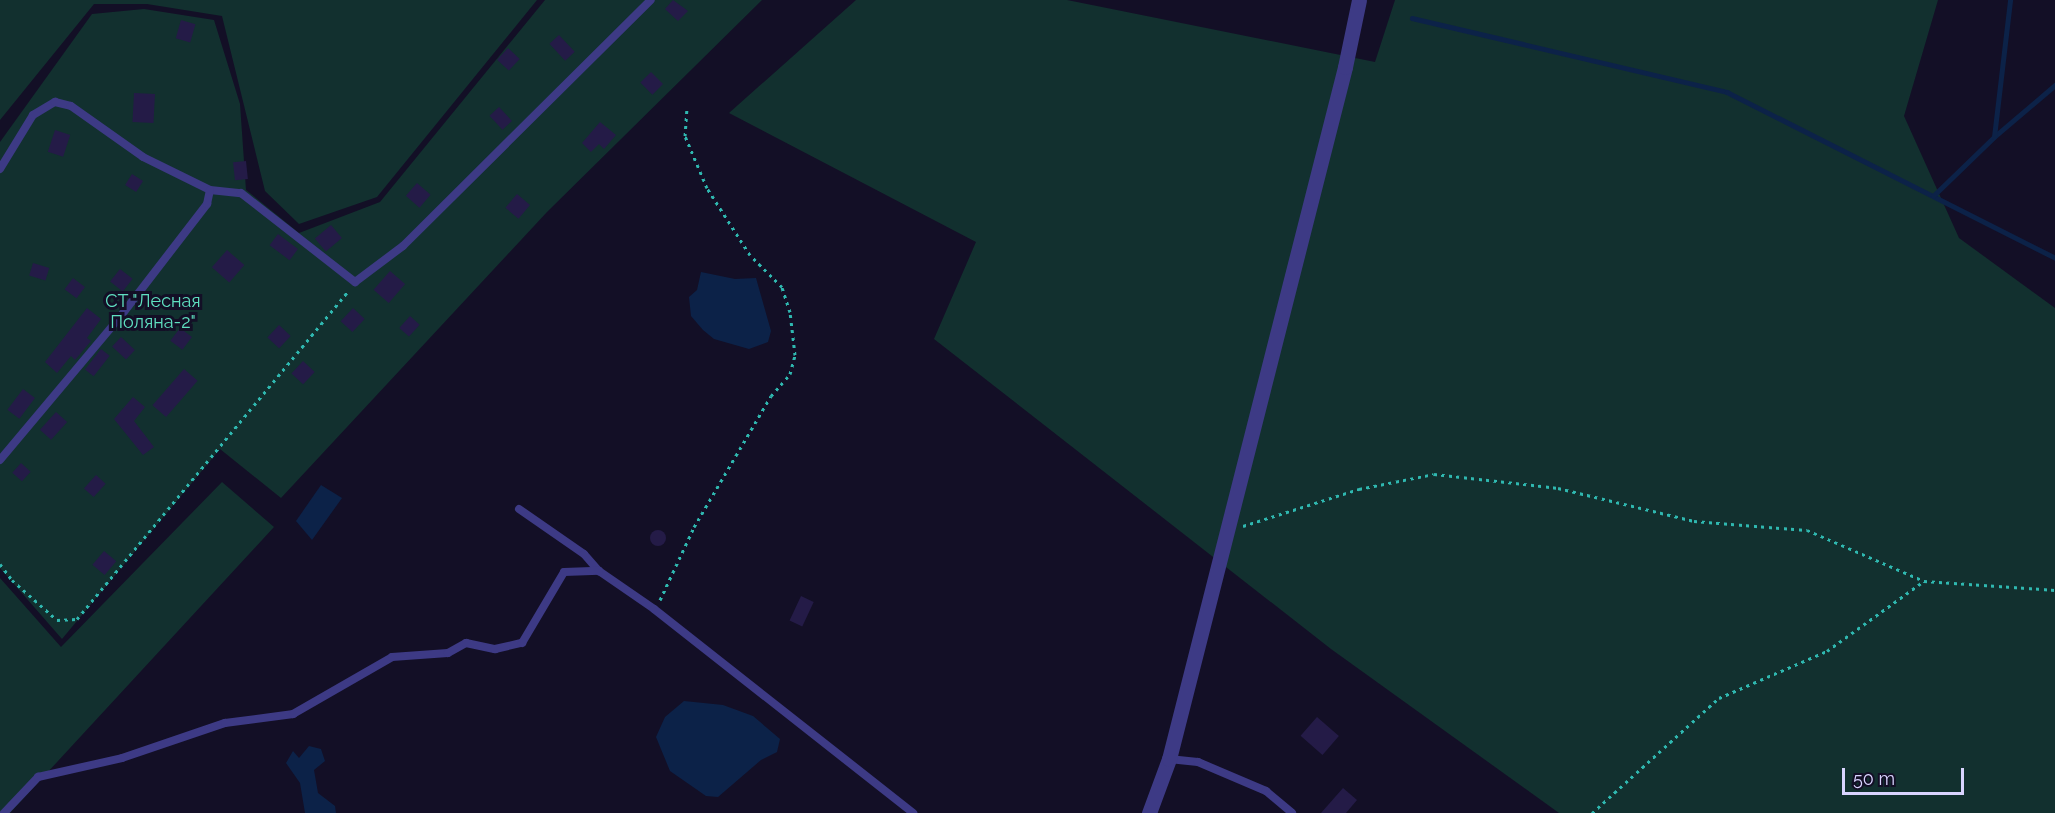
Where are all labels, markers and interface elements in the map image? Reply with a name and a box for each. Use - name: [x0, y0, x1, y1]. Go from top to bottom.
- park label: СТ "Лесная Поляна-2": [105, 291, 201, 334]
- scale bar: [1845, 756, 1966, 794]
- text: 50 m: [1853, 768, 1895, 789]

